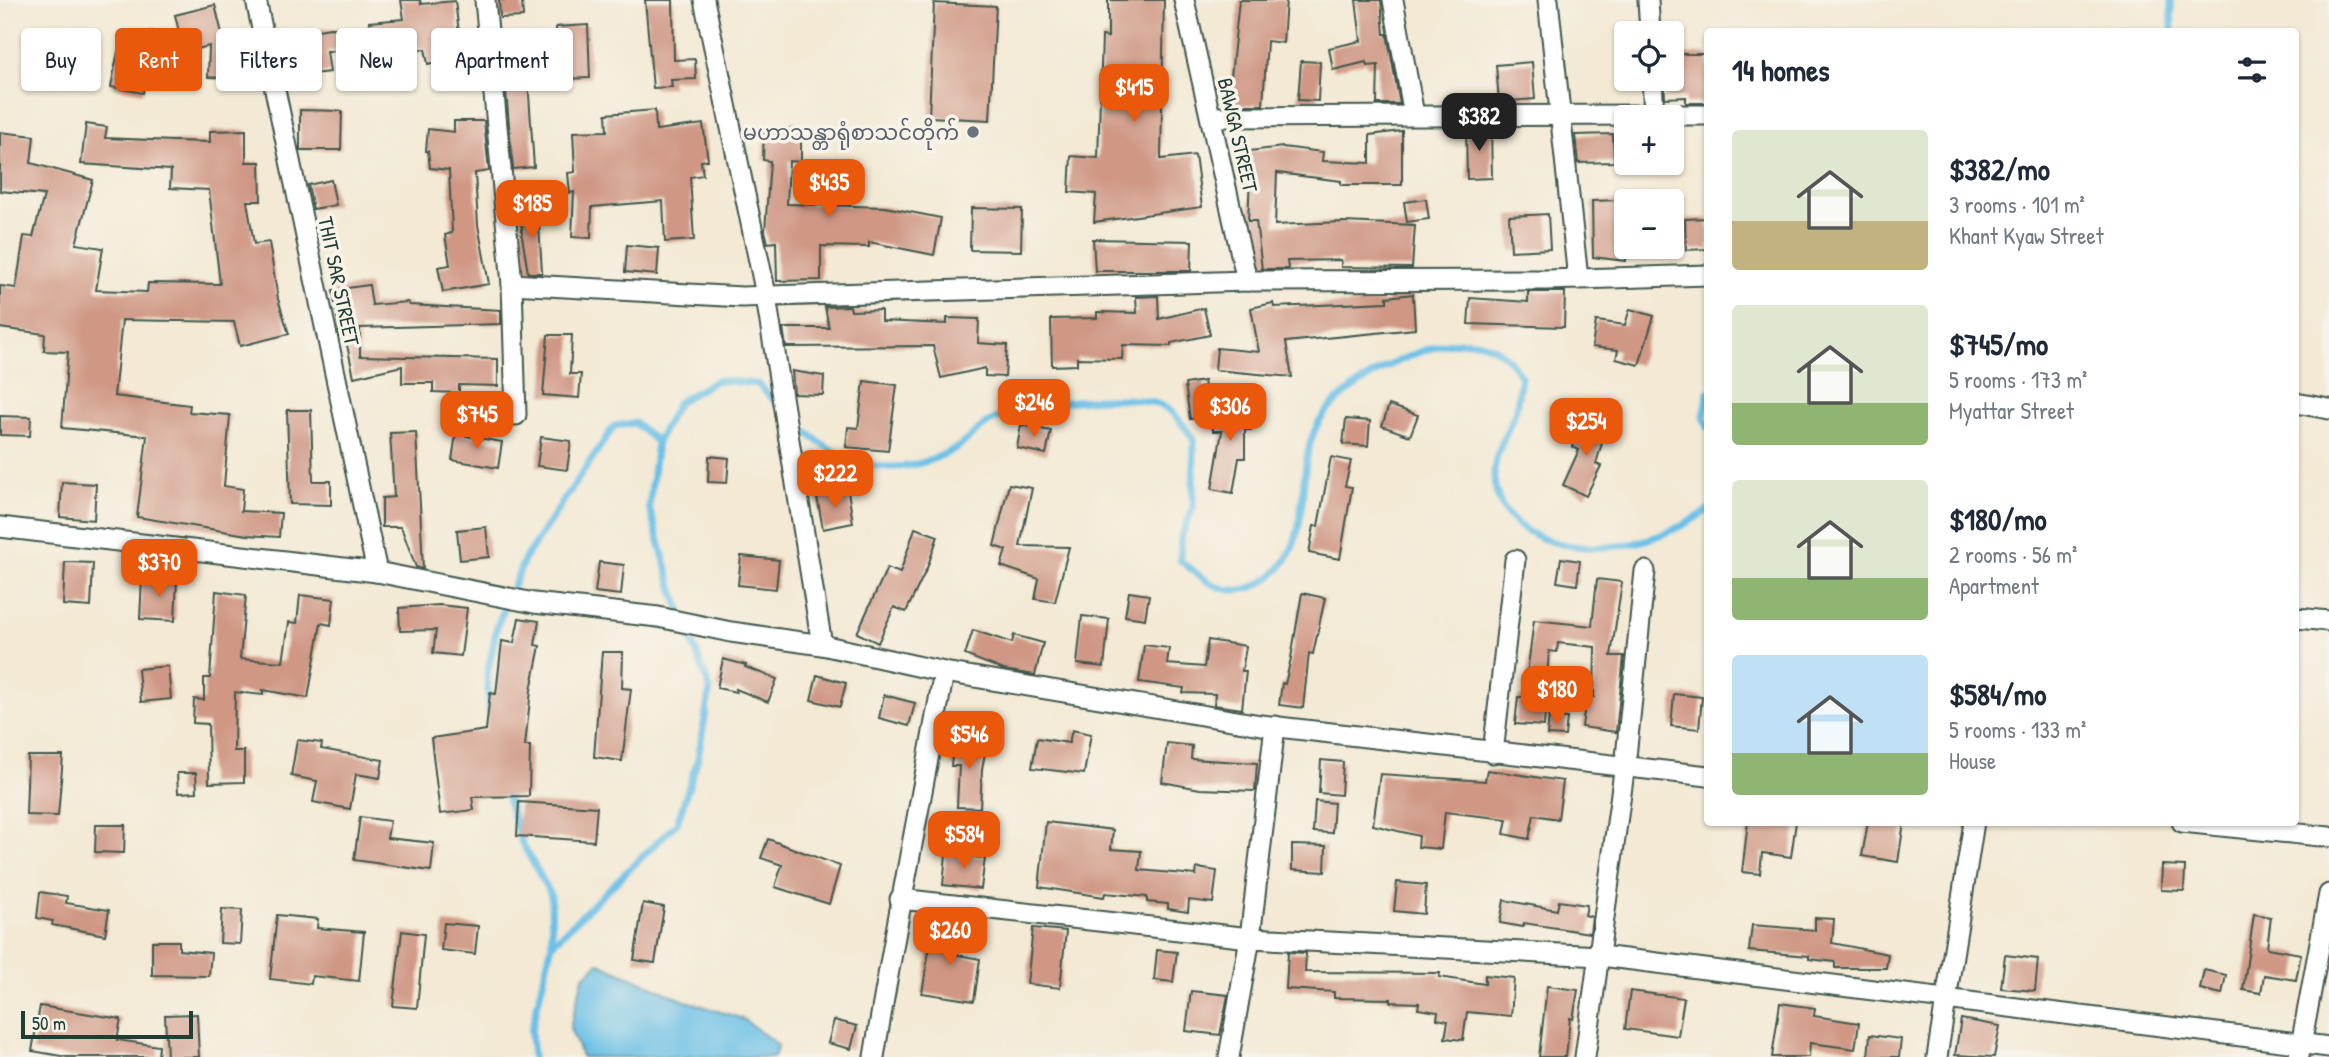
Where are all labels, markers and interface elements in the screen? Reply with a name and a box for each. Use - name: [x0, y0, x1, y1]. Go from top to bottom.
- map controls: [1614, 21, 1684, 259]
- button: locate: [1614, 21, 1684, 91]
- chip: Buy: [21, 28, 101, 91]
- chip: Rent: [115, 28, 202, 91]
- chip: Filters: [216, 28, 322, 91]
- chip: New: [336, 28, 417, 91]
- chip: Apartment: [431, 28, 573, 91]
- text: 14 homes: [1732, 50, 1830, 90]
- icon: filters: [2233, 51, 2271, 89]
- pin: $415: [1093, 64, 1175, 124]
- text: $415: [1115, 71, 1153, 102]
- street label: BAWGA STREET: [1211, 75, 1265, 196]
- pin: $382: [1438, 94, 1520, 153]
- text: $382: [1458, 100, 1500, 131]
- button: +: [1614, 105, 1684, 175]
- place label: မဟာသန္တာရုံစာသင်တိုက်: [743, 117, 959, 150]
- marker: မဟာသန္တာရုံစာသင်တိုက်: [965, 124, 981, 140]
- text: $382/mo: [1949, 149, 2050, 189]
- icon: home: [1788, 158, 1872, 242]
- pin: $435: [788, 160, 870, 219]
- text: $435: [809, 166, 849, 197]
- pin: $185: [491, 180, 573, 240]
- text: $185: [512, 187, 552, 218]
- button: −: [1614, 189, 1684, 259]
- text: 3 rooms · 101 m²: [1949, 189, 2085, 220]
- street label: THIT SAR STREET: [311, 214, 367, 349]
- text: Khant Kyaw Street: [1949, 220, 2104, 251]
- text: $745/mo: [1949, 324, 2048, 364]
- icon: home: [1788, 333, 1872, 417]
- text: 5 rooms · 173 m²: [1949, 364, 2087, 395]
- pin: $246: [993, 380, 1075, 439]
- pin: $306: [1189, 384, 1271, 443]
- text: $246: [1014, 386, 1054, 417]
- text: $306: [1209, 390, 1251, 421]
- pin: $745: [436, 392, 518, 451]
- text: Myattar Street: [1949, 395, 2074, 426]
- text: $745: [456, 398, 498, 429]
- pin: $254: [1545, 398, 1627, 458]
- text: $254: [1566, 405, 1606, 436]
- pin: $222: [794, 450, 876, 510]
- text: $222: [813, 457, 857, 488]
- text: $180/mo: [1949, 499, 2047, 539]
- icon: home: [1788, 508, 1872, 592]
- text: 2 rooms · 56 m²: [1949, 539, 2077, 570]
- pin: $370: [118, 540, 200, 599]
- text: $370: [137, 546, 181, 577]
- text: Apartment: [1949, 570, 2039, 601]
- pin: $180: [1516, 666, 1598, 726]
- text: $180: [1537, 673, 1577, 704]
- text: $584/mo: [1949, 674, 2046, 714]
- icon: home: [1788, 683, 1872, 767]
- pin: $546: [928, 712, 1010, 771]
- text: 5 rooms · 133 m²: [1949, 714, 2086, 745]
- text: $546: [949, 718, 989, 749]
- text: House: [1949, 745, 1996, 776]
- pin: $584: [923, 812, 1005, 871]
- text: $584: [944, 818, 984, 849]
- pin: $260: [909, 908, 991, 967]
- text: $260: [929, 914, 971, 945]
- scale bar: [21, 1008, 192, 1040]
- text: 50 m: [32, 1010, 66, 1036]

